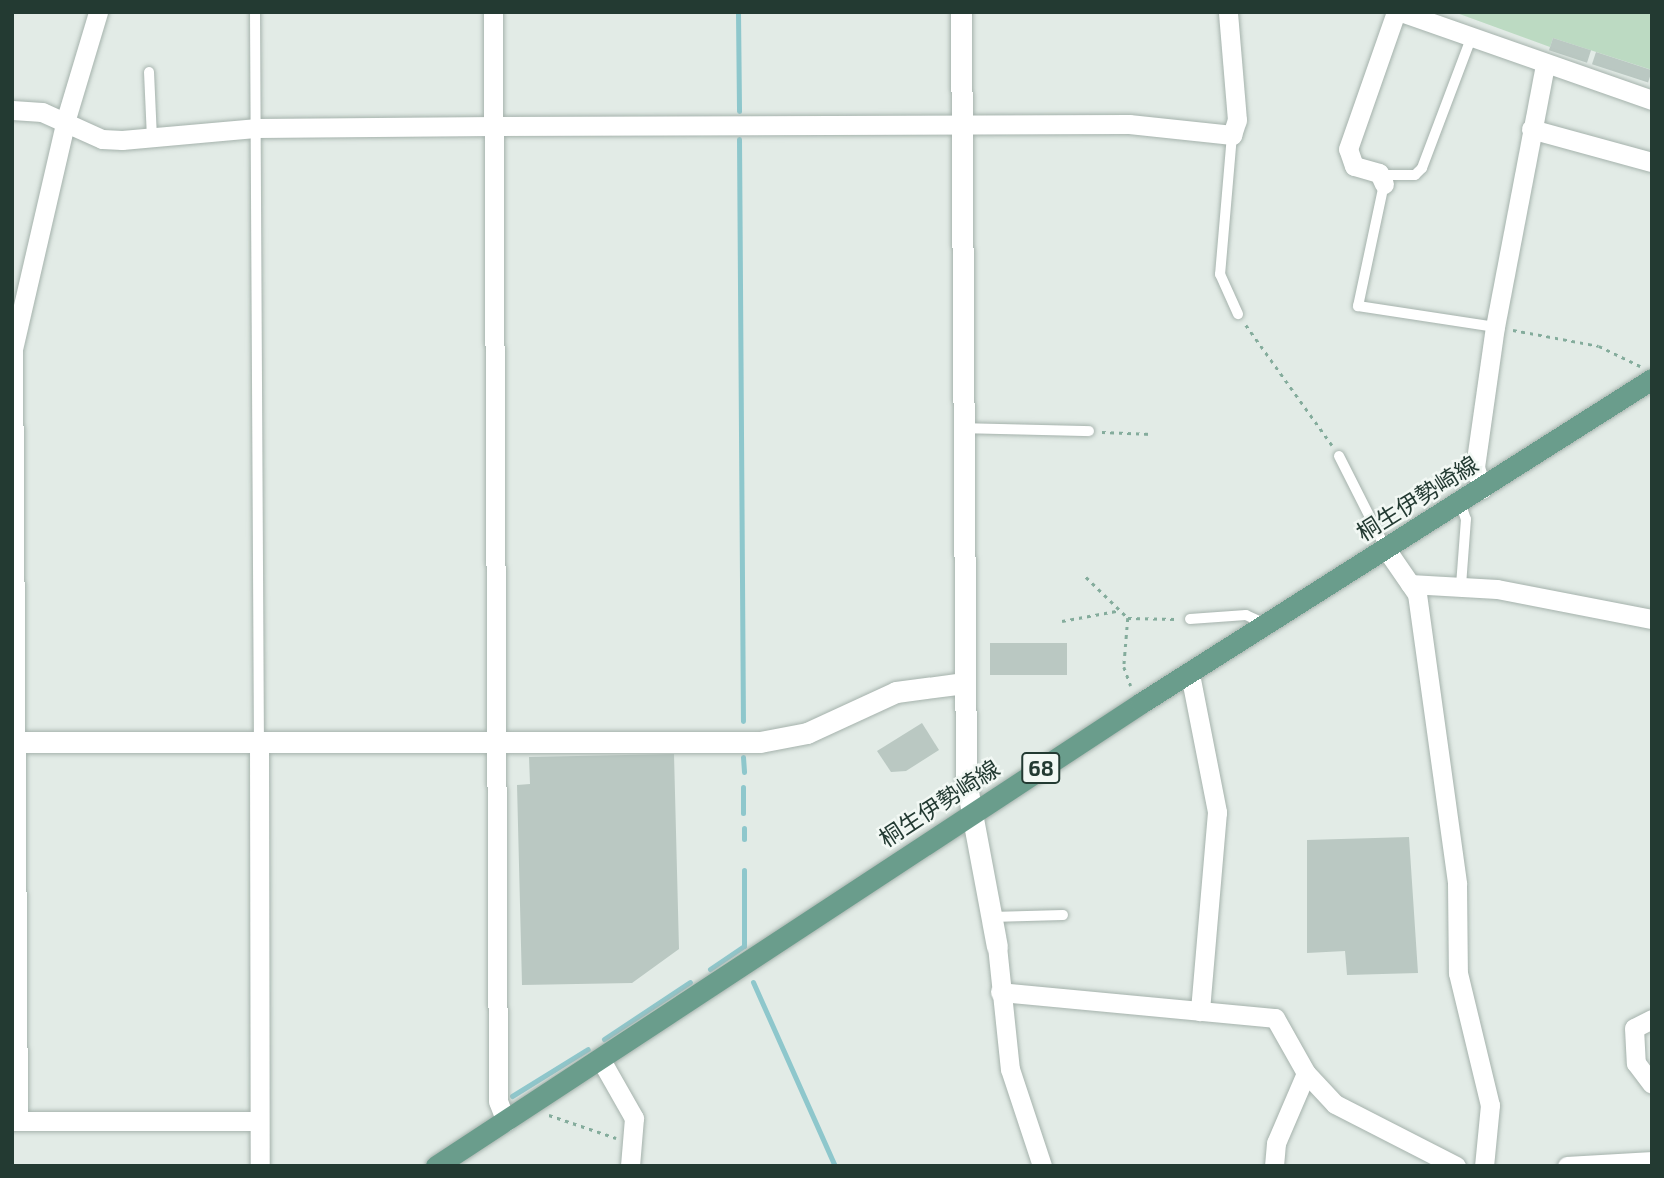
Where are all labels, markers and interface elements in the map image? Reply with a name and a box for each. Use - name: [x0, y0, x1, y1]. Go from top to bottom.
- street label: 桐生伊勢崎線: [1351, 450, 1483, 546]
- road number: 68: [1020, 750, 1062, 786]
- street label: 桐生伊勢崎線: [874, 754, 1004, 852]

